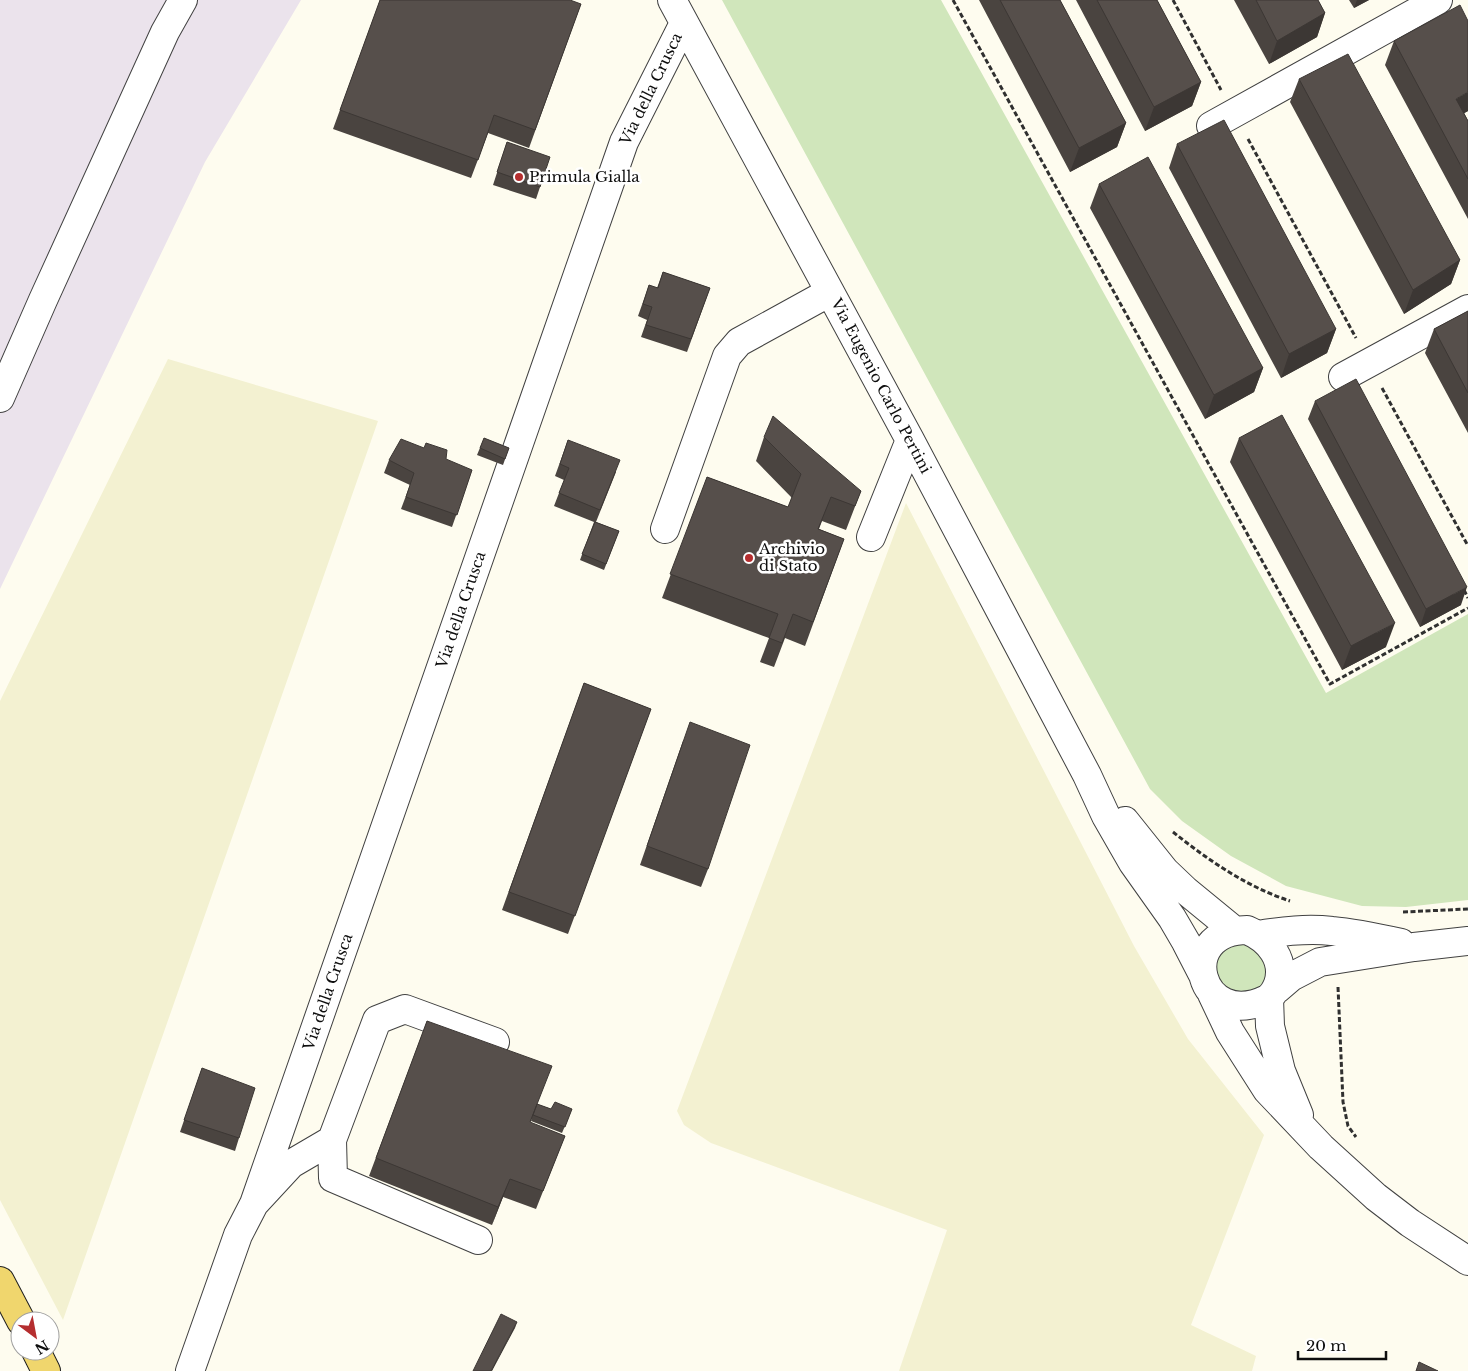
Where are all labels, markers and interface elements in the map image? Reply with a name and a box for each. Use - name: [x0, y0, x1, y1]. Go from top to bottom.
- street label: Via della Crusca: [615, 29, 686, 149]
- place label: Primula Gialla: [529, 167, 640, 186]
- marker: Primula Gialla: [513, 171, 525, 183]
- street label: Via Eugenio Carlo Pertini: [827, 294, 936, 477]
- place label: Archivio di Stato: [758, 539, 825, 575]
- street label: Via della Crusca: [431, 548, 490, 672]
- marker: Archivio di Stato: [743, 552, 755, 564]
- street label: Via della Crusca: [298, 930, 357, 1054]
- north arrow: [10, 1311, 60, 1361]
- scale bar: [1298, 1328, 1386, 1360]
- text: N: [32, 1336, 52, 1358]
- text: 20 m: [1306, 1336, 1346, 1355]

